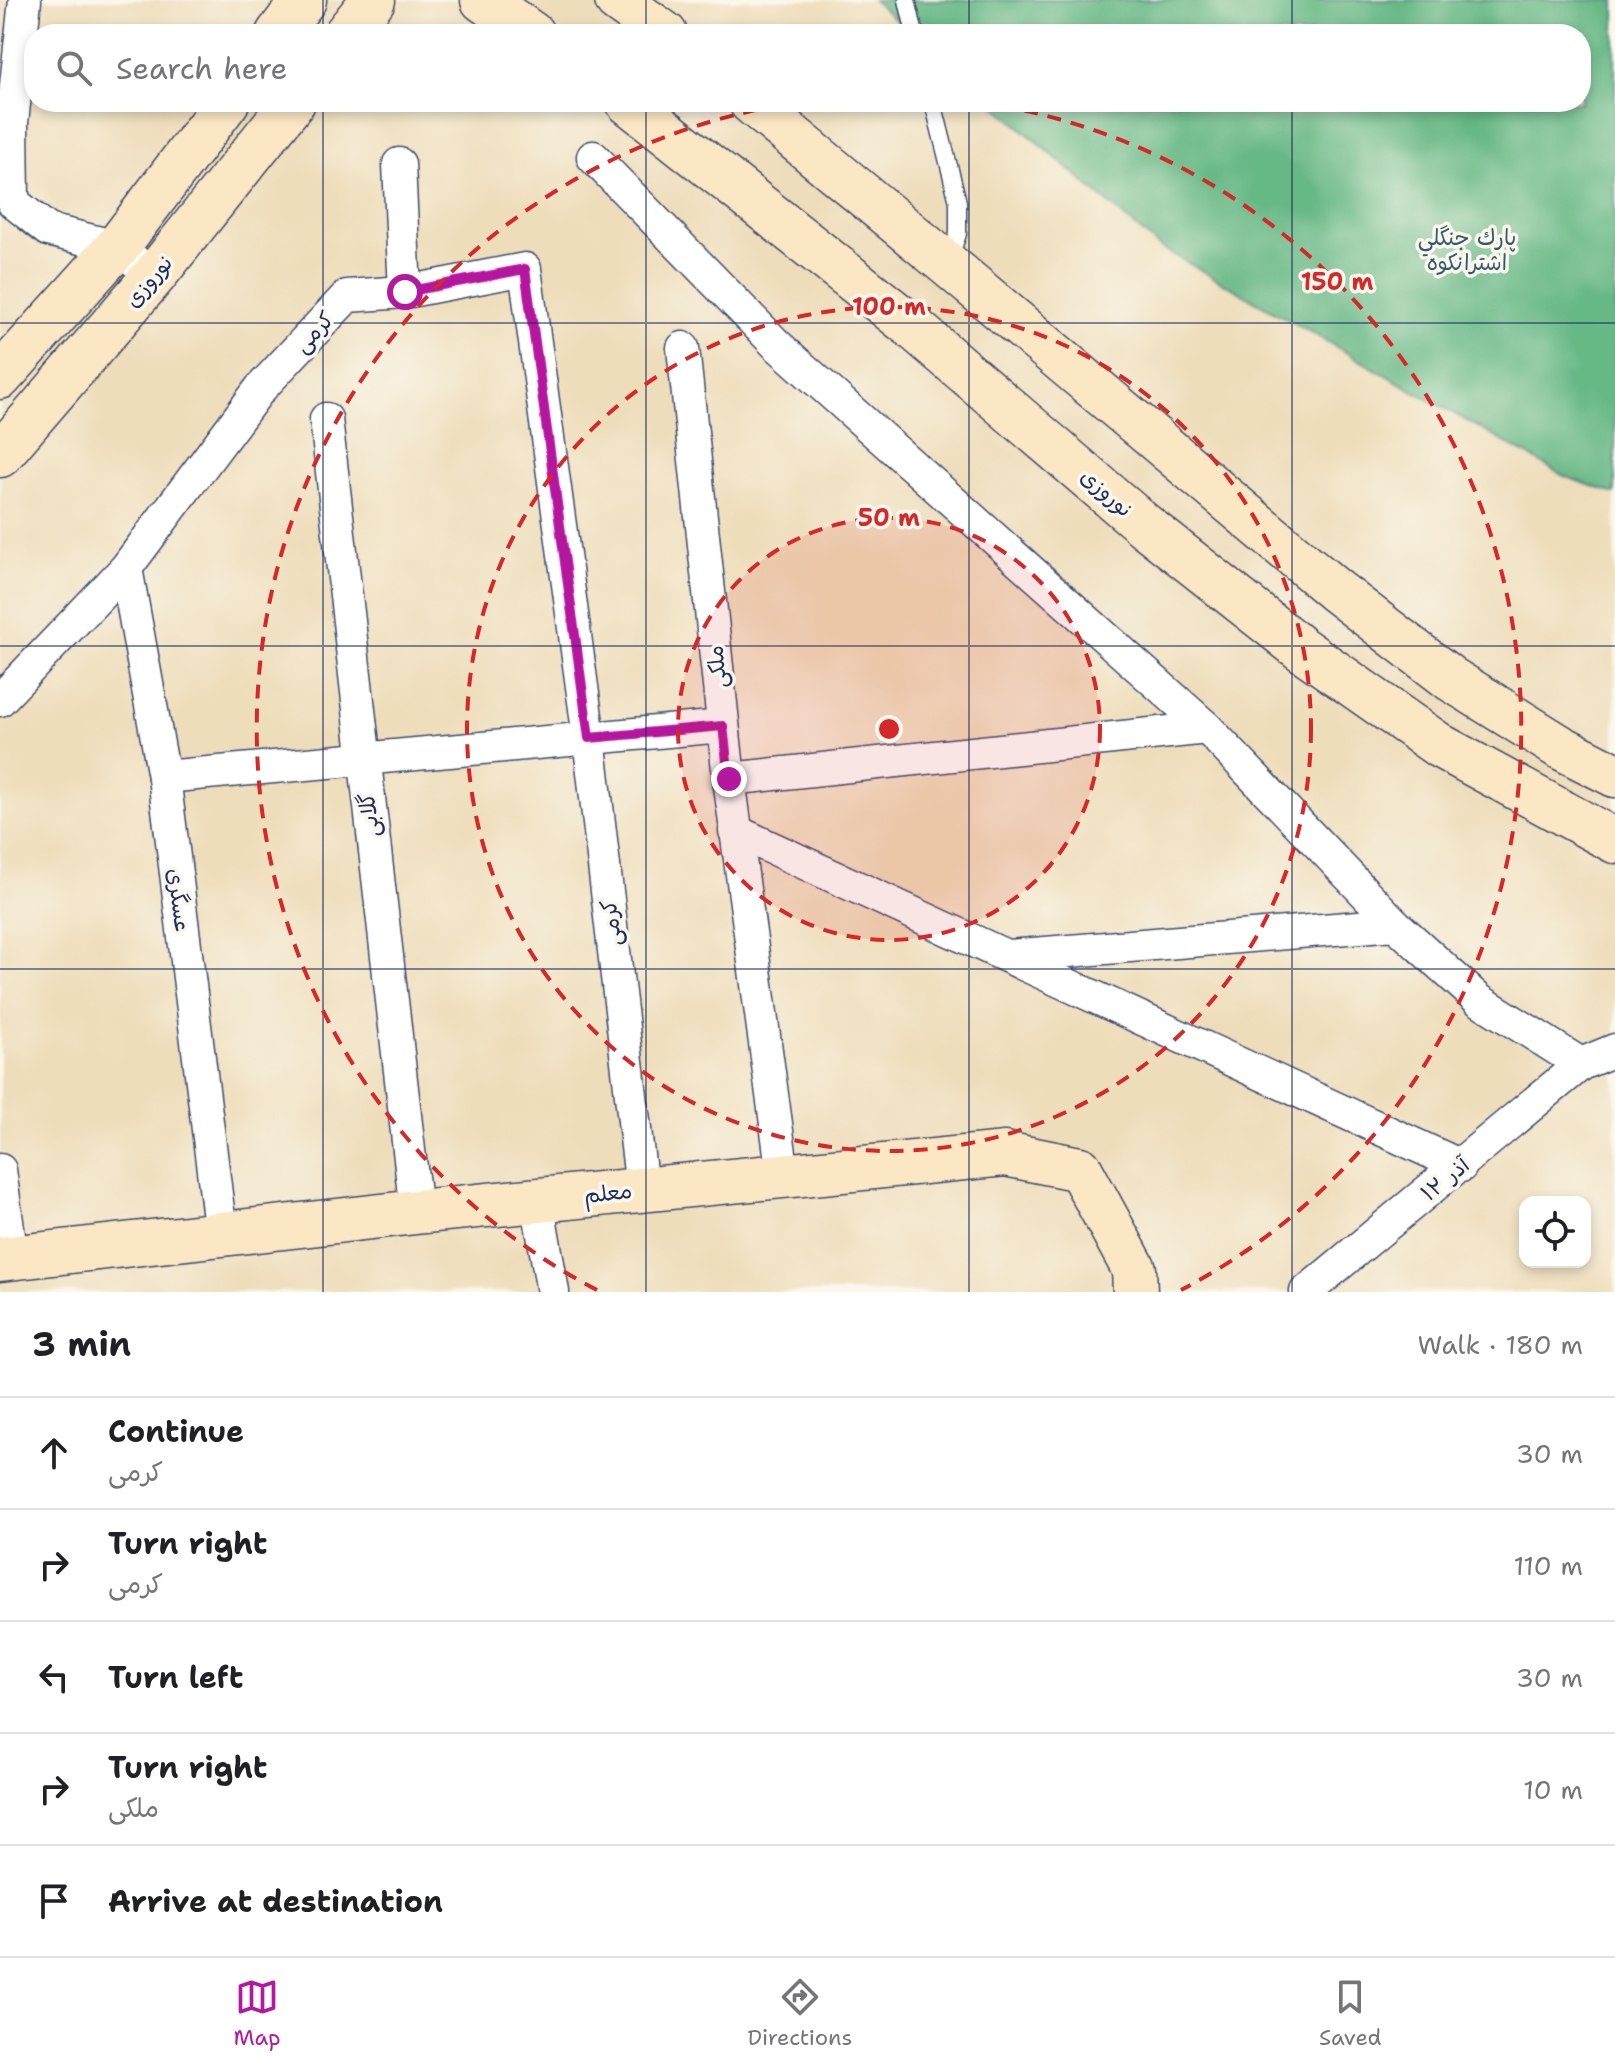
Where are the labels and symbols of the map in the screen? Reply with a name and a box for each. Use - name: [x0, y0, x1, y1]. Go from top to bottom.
- park label: پارك جنگلي اشترانكوه: [1418, 223, 1516, 277]
- street label: نوروزی: [118, 248, 180, 314]
- text: 150 m: [1301, 266, 1373, 298]
- route start: [387, 274, 423, 310]
- text: 100 m: [852, 291, 926, 323]
- street label: کرمی: [287, 305, 341, 359]
- street label: نوروزی: [1074, 462, 1140, 524]
- text: 50 m: [858, 502, 920, 534]
- street label: ملکی: [700, 644, 734, 690]
- centre of rings: [875, 715, 903, 743]
- route end: [711, 761, 747, 797]
- street label: گلابی: [352, 791, 386, 839]
- street label: عسگری: [161, 867, 197, 933]
- street label: کرمی: [594, 898, 628, 948]
- street label: ۱۲ آذر: [1415, 1149, 1477, 1208]
- street label: معلم: [582, 1176, 634, 1212]

